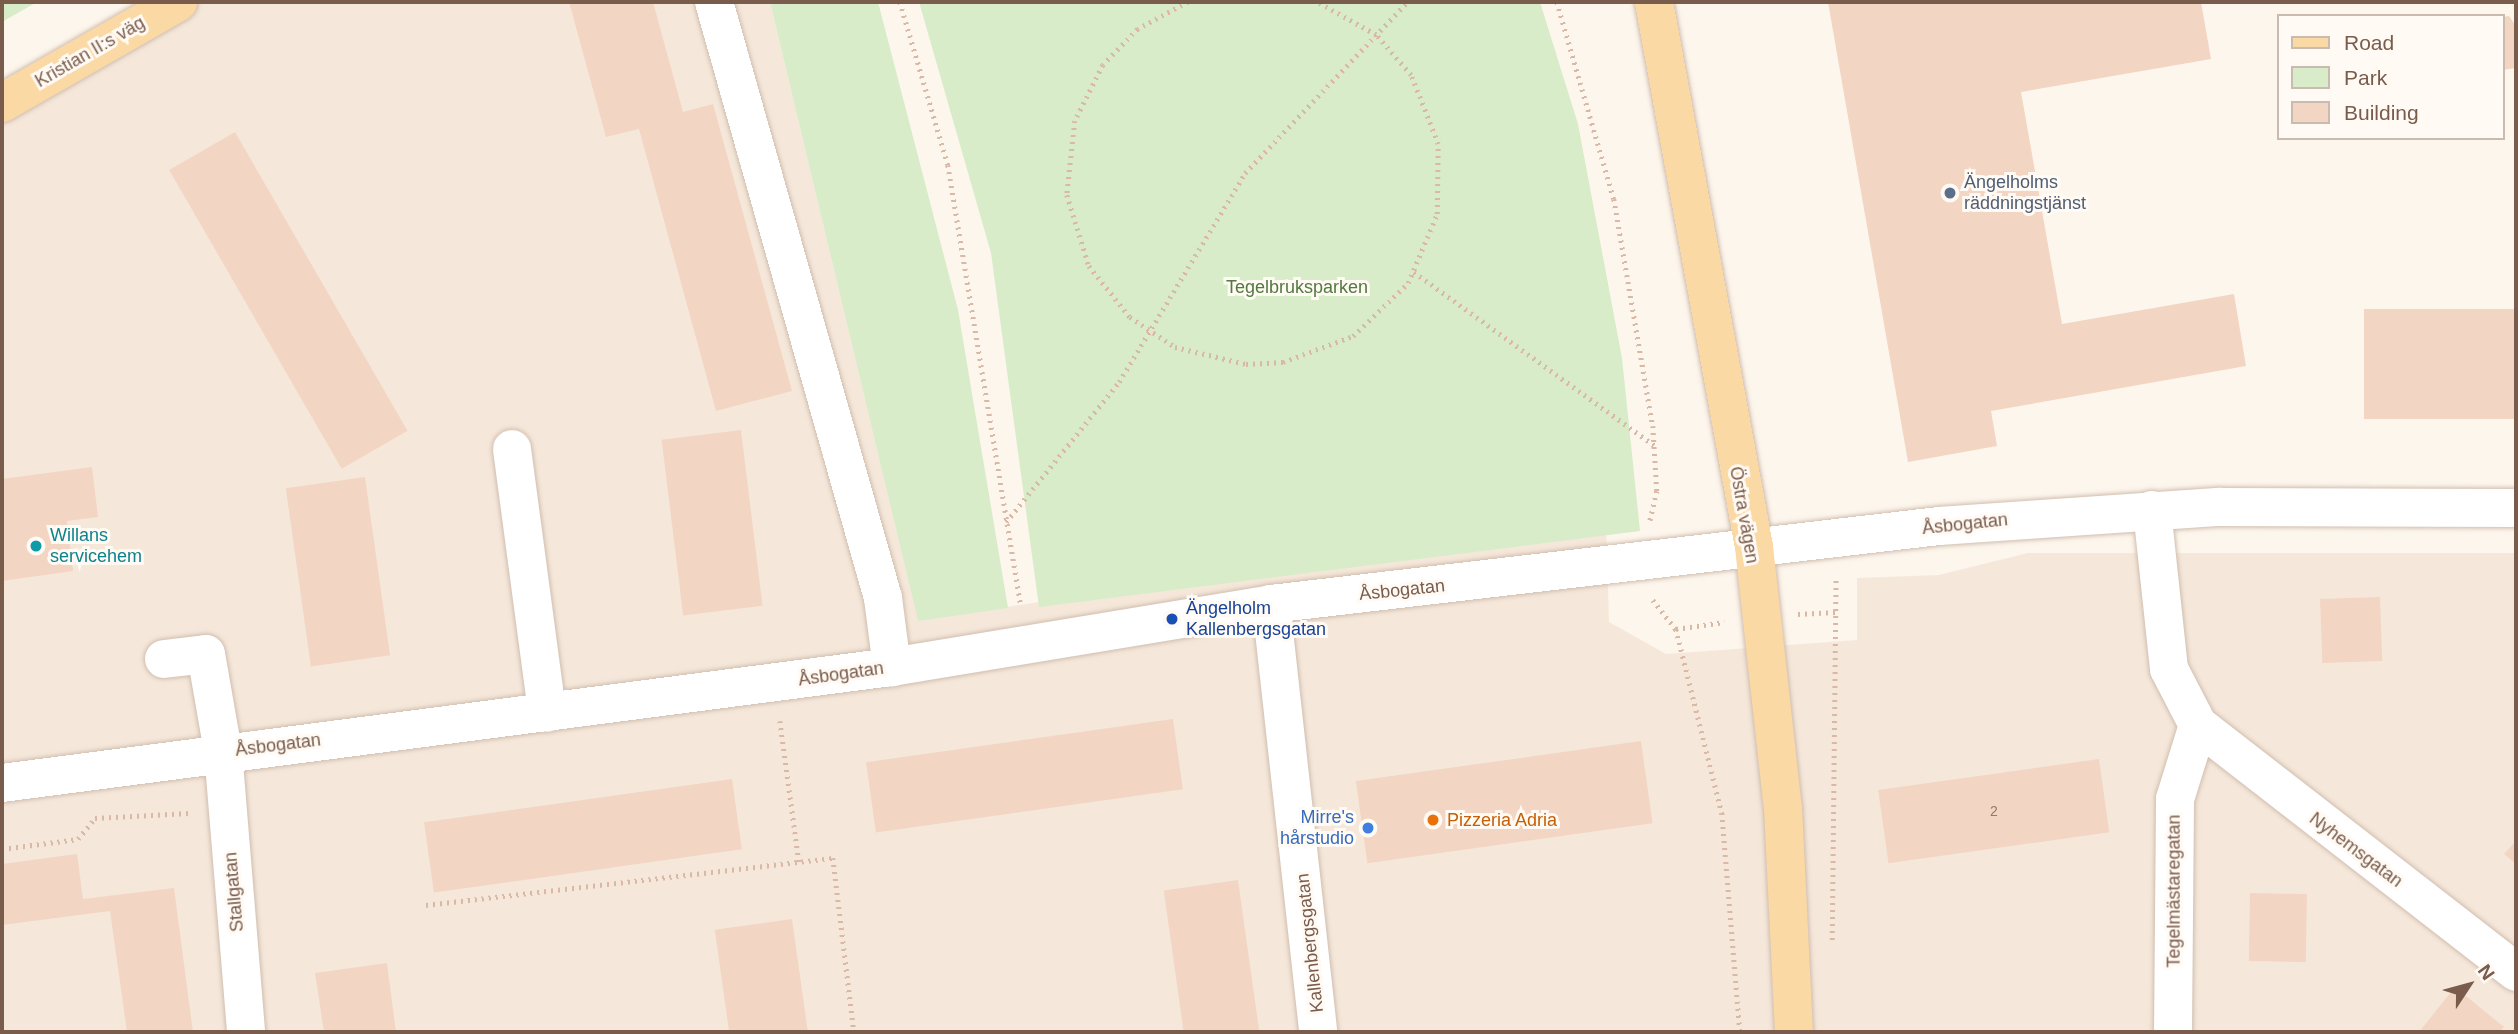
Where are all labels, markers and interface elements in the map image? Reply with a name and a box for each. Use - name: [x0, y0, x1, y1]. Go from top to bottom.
- street label: Kristian II:s väg: [31, 12, 149, 92]
- legend: [2276, 14, 2504, 140]
- text: Road: [2344, 31, 2394, 54]
- text: Park: [2344, 66, 2387, 89]
- text: Building: [2344, 101, 2419, 124]
- place label: Ängelholms räddningstjänst: [1964, 172, 2086, 214]
- marker: Ängelholms räddningstjänst: [1942, 185, 1958, 201]
- park label: Tegelbruksparken: [1226, 276, 1368, 298]
- street label: Östra vägen: [1725, 465, 1763, 565]
- street label: Åsbogatan: [1921, 509, 2009, 539]
- place label: Willans servicehem: [50, 525, 142, 568]
- marker: Willans servicehem: [28, 538, 44, 554]
- street label: Åsbogatan: [1358, 575, 1446, 605]
- place label: Ängelholm Kallenbergsgatan: [1186, 598, 1326, 640]
- marker: Ängelholm Kallenbergsgatan: [1164, 611, 1180, 627]
- street label: Åsbogatan: [797, 657, 885, 691]
- street label: Åsbogatan: [234, 729, 322, 761]
- house number: 2: [1990, 803, 1998, 819]
- place label: Mirre's hårstudio: [1280, 807, 1354, 850]
- street label: Nyhemsgatan: [2305, 808, 2407, 892]
- place label: Pizzeria Adria: [1447, 809, 1558, 831]
- marker: Pizzeria Adria: [1425, 812, 1441, 828]
- street label: Tegelmästaregatan: [2163, 814, 2185, 968]
- marker: Mirre's hårstudio: [1360, 820, 1376, 836]
- street label: Stallgatan: [220, 851, 248, 933]
- street label: Kallenbergsgatan: [1292, 872, 1328, 1014]
- north arrow: [2434, 950, 2504, 1020]
- text: N: [2474, 961, 2499, 984]

